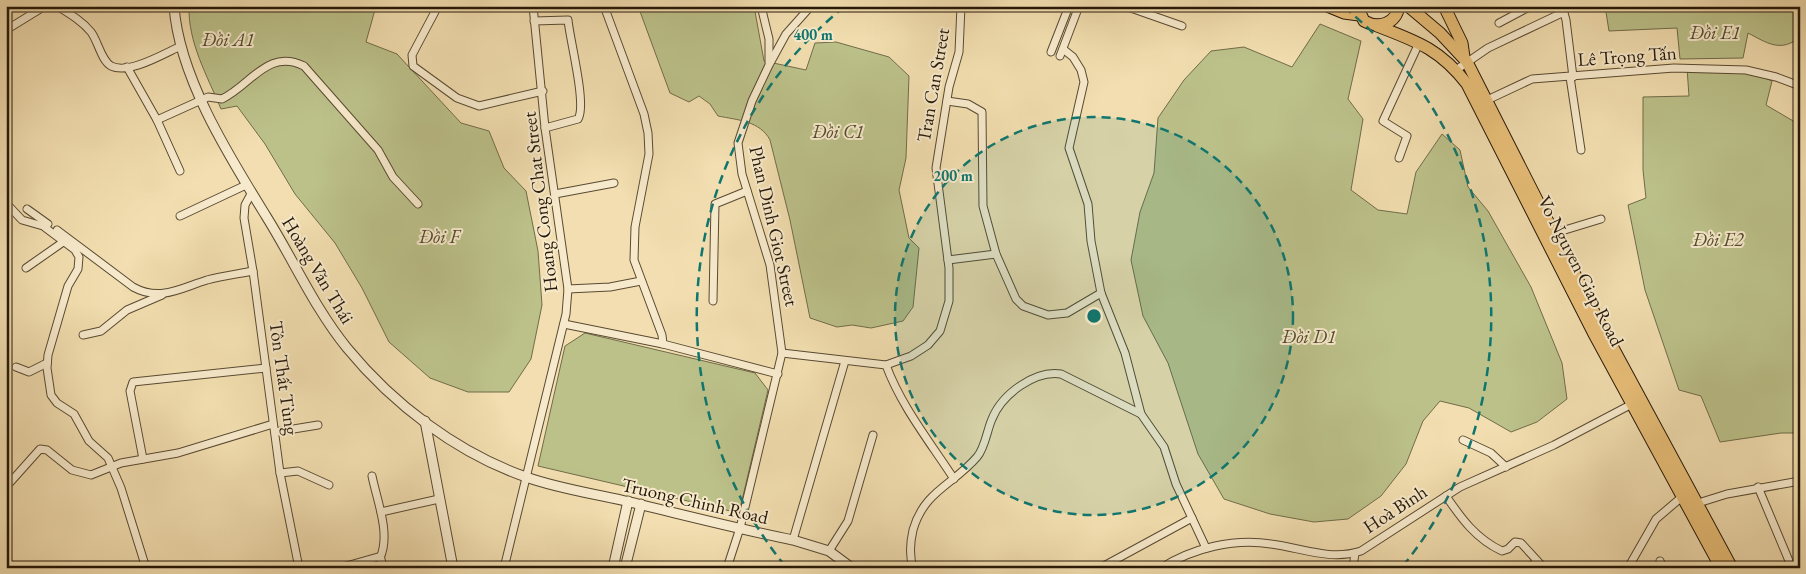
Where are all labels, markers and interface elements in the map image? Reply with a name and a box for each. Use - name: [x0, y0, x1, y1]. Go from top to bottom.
- park label: Đồi E1: [1689, 20, 1740, 45]
- text: 400 m: [793, 25, 833, 44]
- street label: Tran Can Street: [911, 26, 955, 144]
- park label: Đồi A1: [201, 27, 254, 52]
- street label: Lê Trọng Tấn: [1577, 40, 1677, 72]
- street label: Hoang Cong Chat Street: [517, 110, 563, 294]
- park label: Đồi C1: [811, 119, 864, 144]
- street label: Phan Dinh Giot Street: [743, 143, 805, 309]
- text: 200 m: [933, 166, 973, 185]
- street label: Vo Nguyen Giap Road: [1532, 191, 1630, 351]
- street label: Hoàng Văn Thái: [276, 212, 360, 329]
- park label: Đồi F: [418, 224, 462, 249]
- park label: Đồi E2: [1692, 227, 1744, 252]
- centre of rings: [1085, 307, 1103, 325]
- street label: Tôn Thất Tùng: [264, 319, 304, 437]
- park label: Đồi D1: [1281, 324, 1336, 349]
- street label: Truong Chinh Road: [619, 472, 771, 530]
- street label: Hoà Bình: [1358, 479, 1432, 539]

